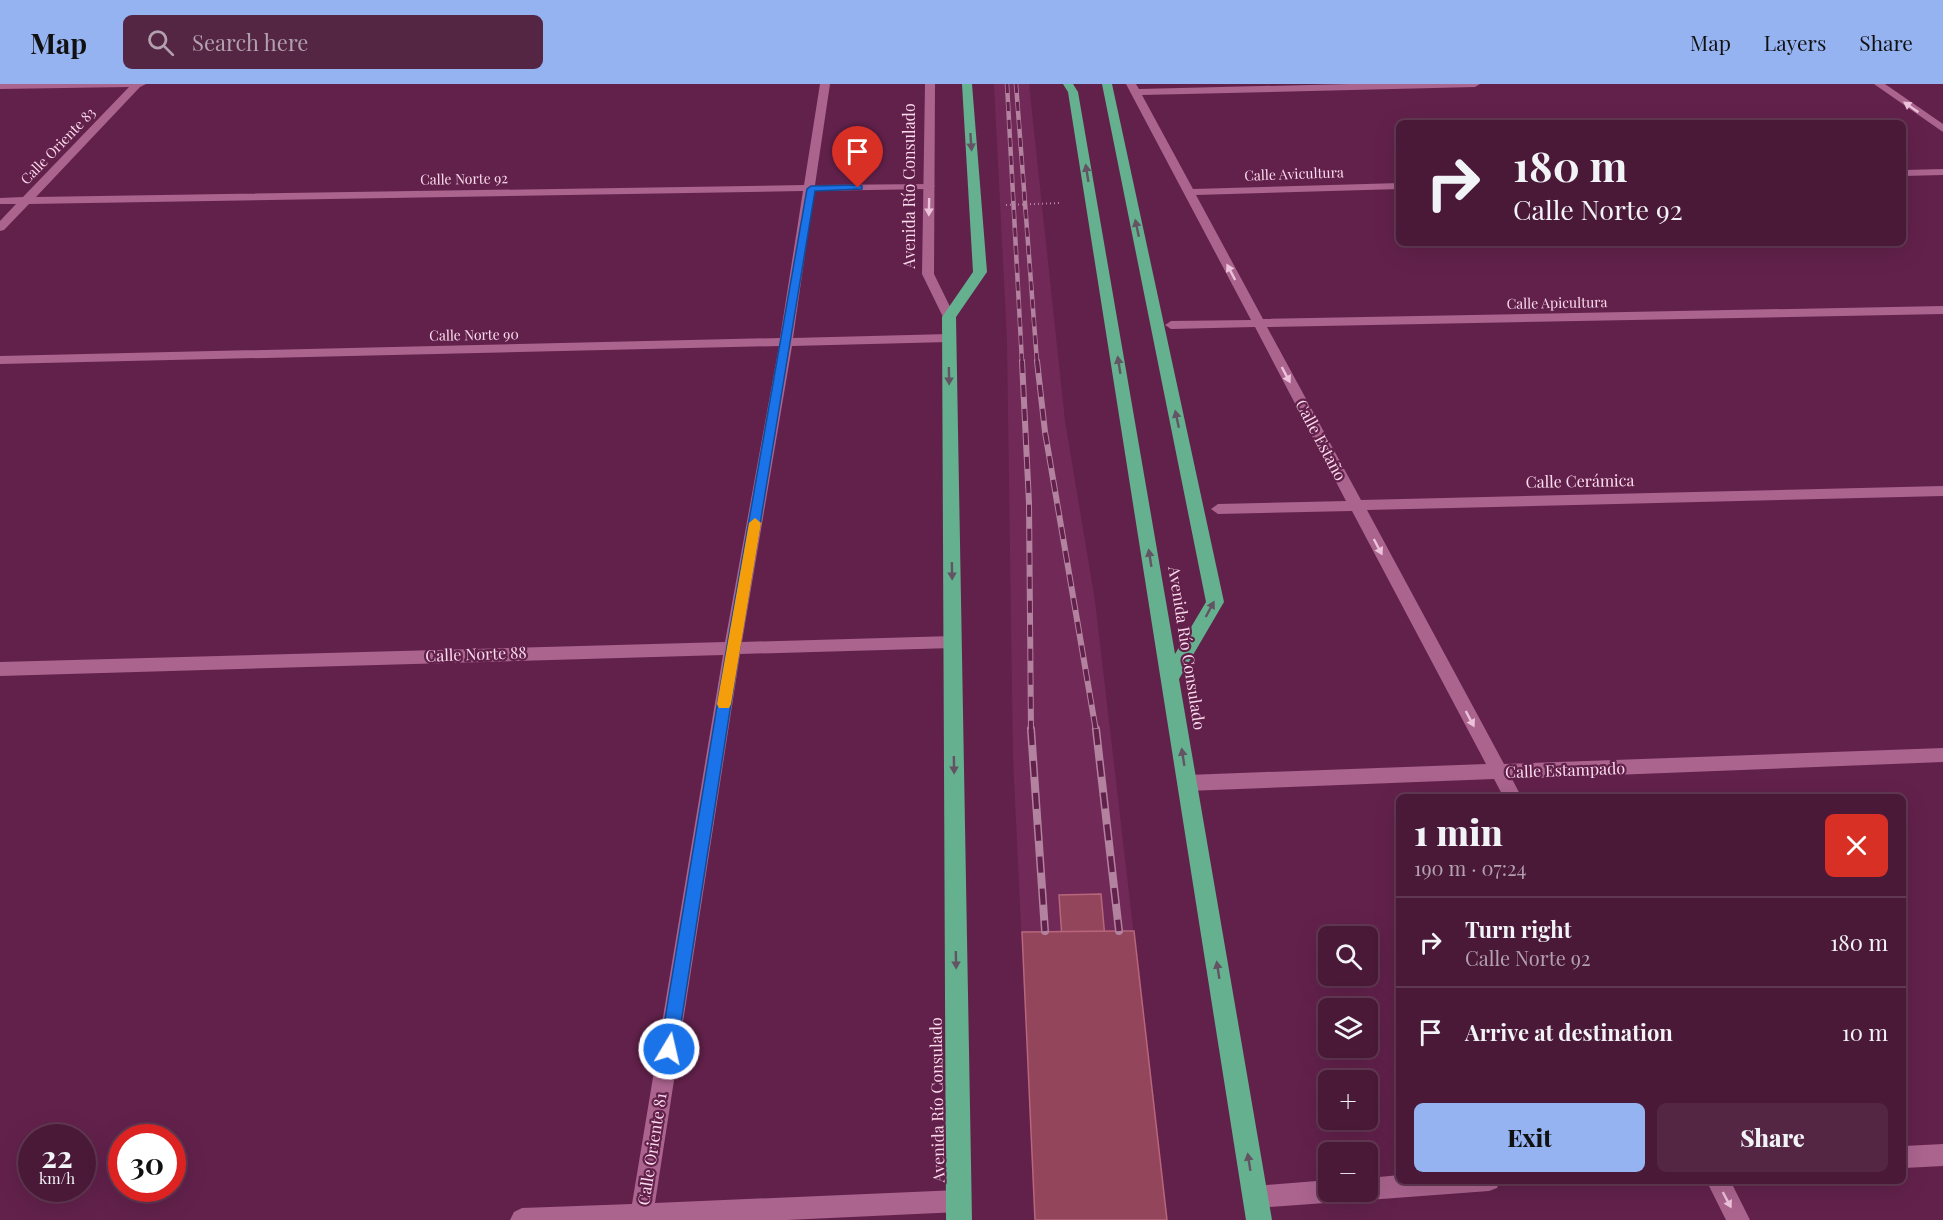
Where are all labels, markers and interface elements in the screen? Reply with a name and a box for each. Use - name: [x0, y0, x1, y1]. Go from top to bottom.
- search box: [123, 15, 543, 69]
- text: Map: [30, 24, 87, 61]
- icon: search: [144, 26, 177, 59]
- text: Search here: [192, 27, 308, 57]
- text: Map: [1690, 28, 1731, 56]
- text: Layers: [1764, 28, 1826, 56]
- text: Share: [1859, 28, 1913, 56]
- one-way arrow: [1903, 101, 1919, 113]
- street label: Calle Oriente 83: [16, 103, 99, 188]
- street label: Avenida Río Consulado: [898, 103, 919, 270]
- pin: [832, 126, 883, 188]
- one-way arrow: [966, 133, 976, 152]
- icon: arrive: [841, 135, 874, 168]
- text: 180 m: [1513, 137, 1628, 193]
- icon: right: [1414, 144, 1492, 222]
- street label: Calle Avicultura: [1244, 162, 1344, 185]
- one-way arrow: [1082, 163, 1091, 182]
- street label: Calle Norte 92: [420, 168, 508, 189]
- text: Calle Norte 92: [1513, 191, 1683, 227]
- one-way arrow: [924, 198, 934, 217]
- one-way arrow: [1132, 219, 1141, 238]
- one-way arrow: [1226, 263, 1236, 280]
- street label: Calle Apicultura: [1506, 292, 1608, 313]
- street label: Calle Norte 90: [429, 324, 519, 345]
- one-way arrow: [1114, 356, 1123, 375]
- one-way arrow: [945, 366, 954, 385]
- one-way arrow: [1281, 366, 1291, 383]
- street label: Calle Estaño: [1291, 396, 1352, 484]
- one-way arrow: [1172, 410, 1181, 429]
- street label: Calle Cerámica: [1525, 469, 1635, 492]
- one-way arrow: [1373, 538, 1383, 555]
- one-way arrow: [1146, 548, 1155, 567]
- one-way arrow: [947, 561, 957, 580]
- street label: Avenida Río Consulado: [1164, 564, 1211, 731]
- one-way arrow: [1205, 600, 1215, 617]
- street label: Calle Norte 88: [425, 641, 527, 666]
- one-way arrow: [1465, 710, 1475, 727]
- one-way arrow: [1178, 747, 1187, 766]
- one-way arrow: [949, 756, 959, 775]
- street label: Calle Estampado: [1505, 757, 1626, 782]
- text: 1 min: [1414, 807, 1503, 855]
- button: close: [1825, 814, 1888, 877]
- text: 190 m · 07:24: [1414, 854, 1526, 881]
- text: Turn right: [1465, 914, 1571, 944]
- map controls: [1318, 926, 1378, 1202]
- button: search: [1318, 926, 1378, 986]
- icon: right: [1414, 926, 1447, 959]
- text: 180 m: [1830, 927, 1888, 957]
- text: Calle Norte 92: [1465, 944, 1591, 971]
- one-way arrow: [951, 951, 961, 970]
- one-way arrow: [1213, 960, 1222, 979]
- button: layers: [1318, 998, 1378, 1058]
- icon: arrive: [1414, 1016, 1447, 1049]
- position arrow: [637, 1017, 701, 1081]
- street label: Avenida Río Consulado: [925, 1017, 948, 1184]
- text: Arrive at destination: [1465, 1017, 1673, 1047]
- text: 10 m: [1842, 1017, 1888, 1047]
- button: +: [1318, 1070, 1378, 1130]
- street label: Calle Oriente 81: [632, 1091, 671, 1207]
- button: Exit: [1414, 1103, 1645, 1172]
- button: Share: [1657, 1103, 1888, 1172]
- speed limit sign: 30: [108, 1124, 186, 1202]
- text: 22: [41, 1136, 73, 1176]
- button: −: [1318, 1142, 1378, 1202]
- one-way arrow: [1245, 1153, 1254, 1172]
- text: km/h: [39, 1168, 75, 1188]
- one-way arrow: [1723, 1192, 1732, 1209]

